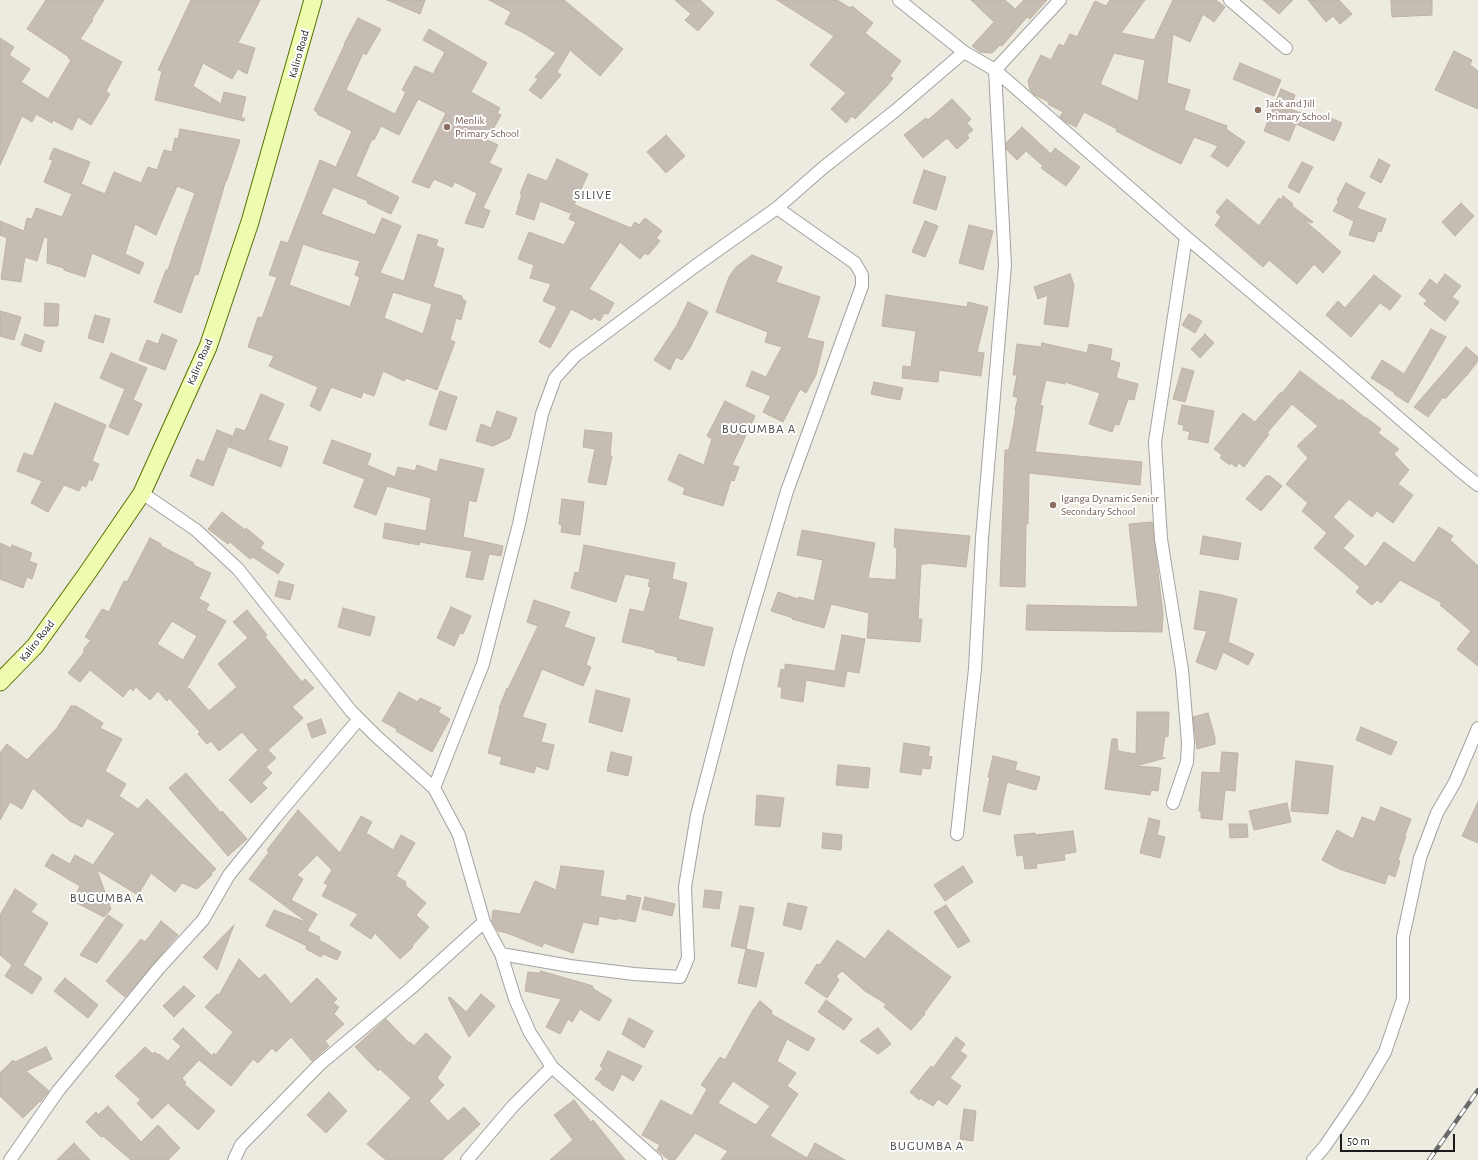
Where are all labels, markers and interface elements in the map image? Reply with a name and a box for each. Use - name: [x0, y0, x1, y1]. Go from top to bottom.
- street label: Kaliro Road: [286, 29, 312, 79]
- place label: Jack and Jill Primary School: [1266, 97, 1330, 123]
- marker: Jack and Jill Primary School: [1253, 105, 1263, 115]
- place label: Menlik Primary School: [455, 114, 519, 140]
- marker: Menlik Primary School: [442, 122, 452, 132]
- district label: SILIVE: [574, 187, 612, 203]
- street label: Kaliro Road: [184, 337, 216, 387]
- district label: BUGUMBA A: [722, 421, 796, 437]
- place label: Iganga Dynamic Senior Secondary School: [1061, 492, 1159, 518]
- marker: Iganga Dynamic Senior Secondary School: [1048, 500, 1058, 510]
- street label: Kaliro Road: [17, 618, 57, 664]
- district label: BUGUMBA A: [70, 890, 144, 906]
- scale bar: [1342, 1126, 1457, 1152]
- text: 50 m: [1347, 1135, 1370, 1147]
- district label: BUGUMBA A: [890, 1138, 964, 1154]

